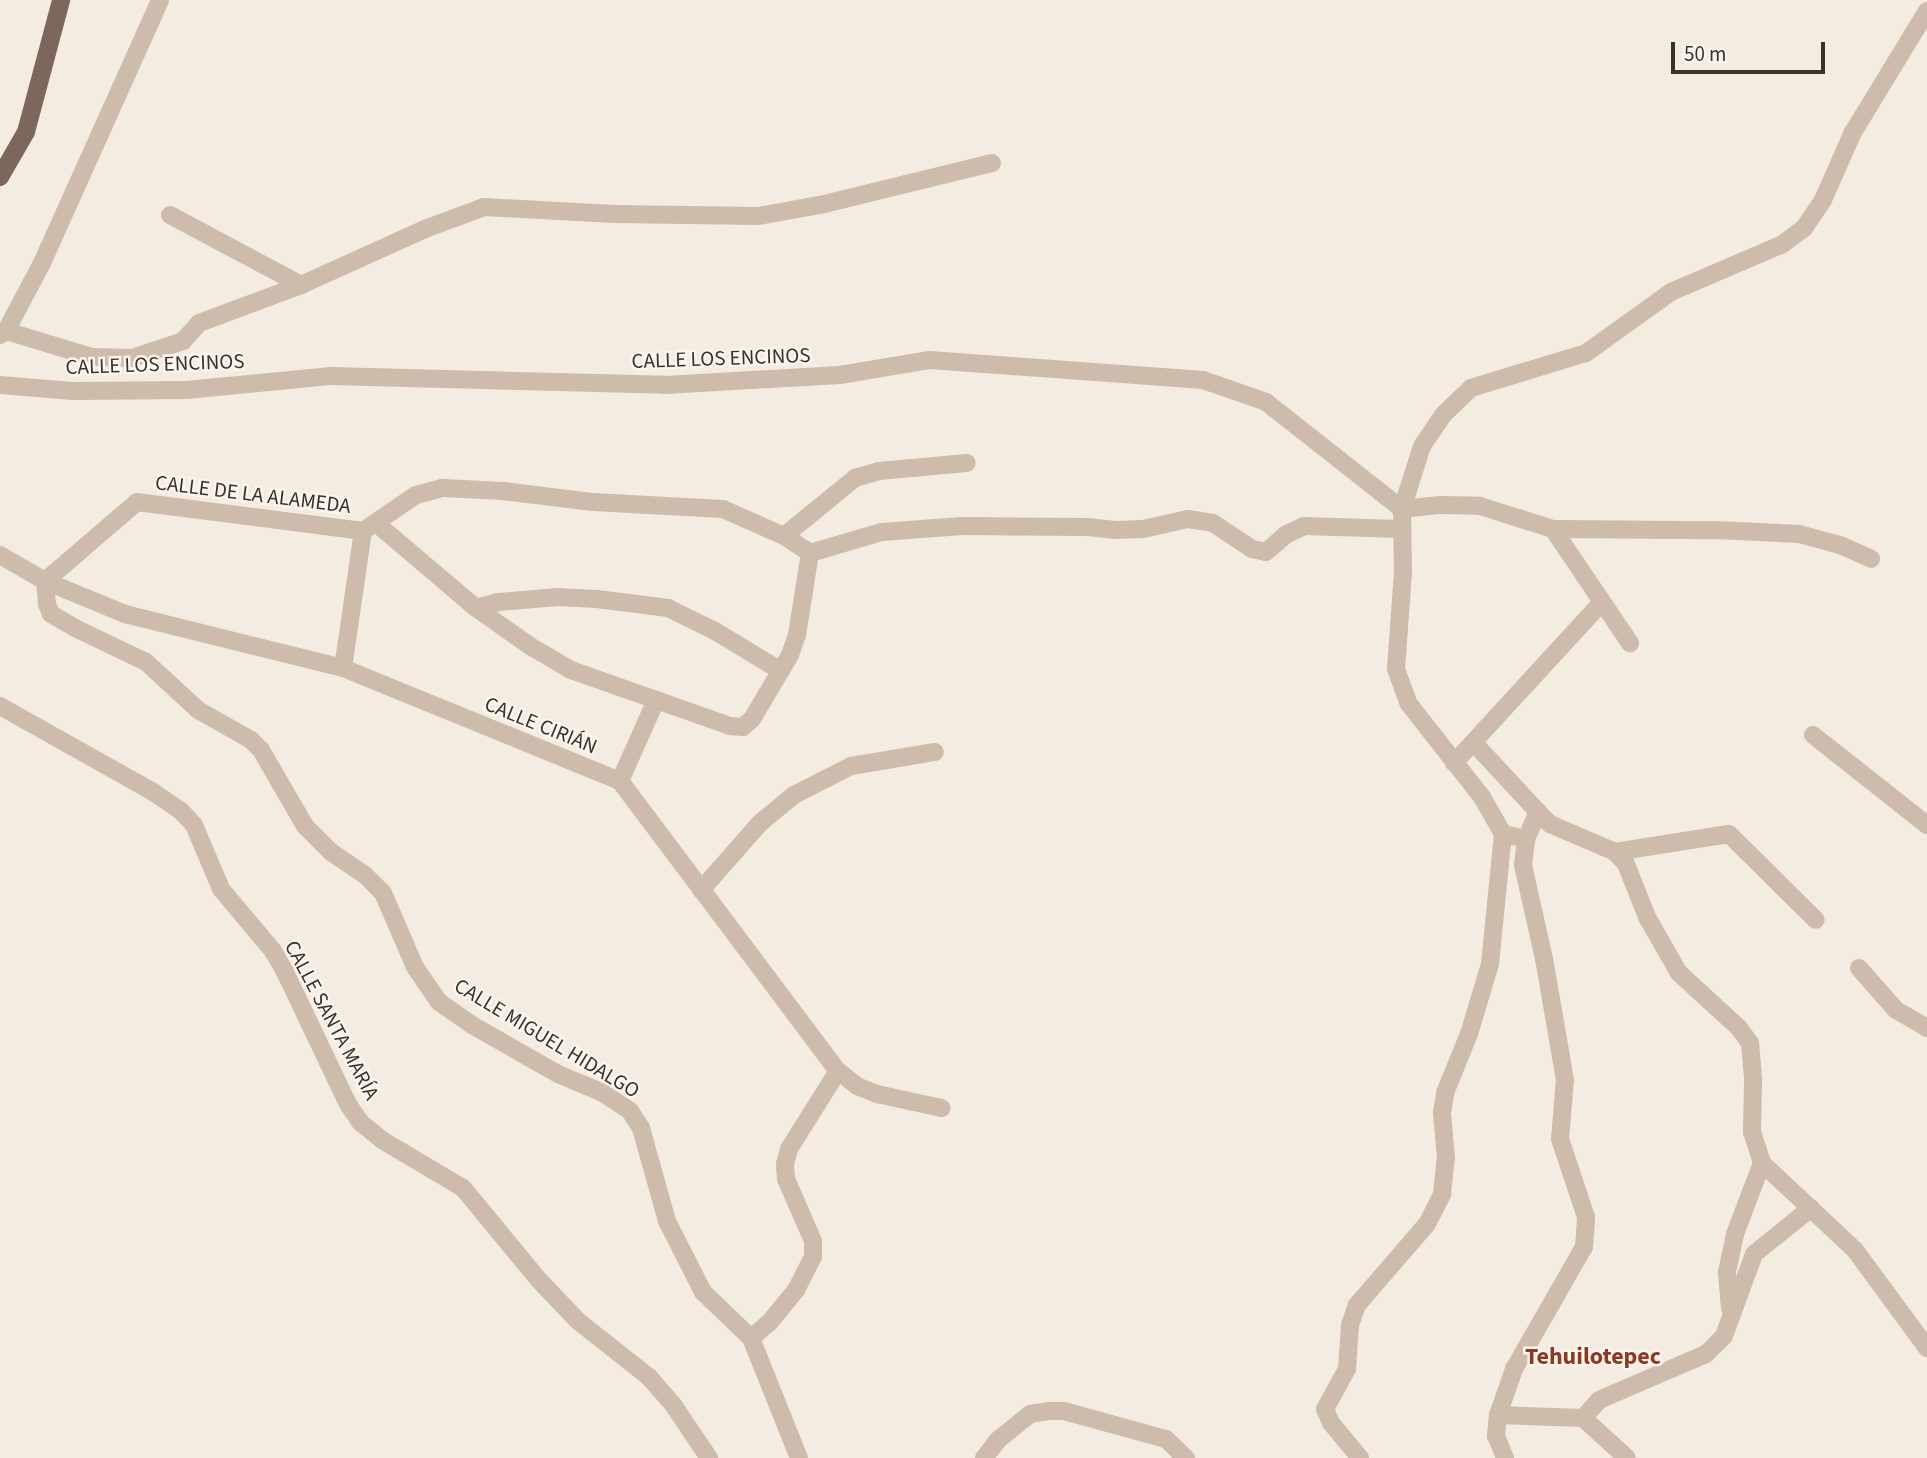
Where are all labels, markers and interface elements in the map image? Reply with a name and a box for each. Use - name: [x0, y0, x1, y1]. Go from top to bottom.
- scale bar: [1675, 28, 1829, 72]
- text: 50 m: [1684, 39, 1726, 69]
- street label: CALLE LOS ENCINOS: [631, 342, 811, 374]
- street label: CALLE LOS ENCINOS: [65, 348, 245, 380]
- street label: CALLE DE LA ALAMEDA: [154, 470, 352, 518]
- street label: CALLE CIRIÁN: [481, 691, 601, 759]
- street label: CALLE SANTA MARÍA: [279, 936, 385, 1104]
- street label: CALLE MIGUEL HIDALGO: [450, 973, 644, 1103]
- district label: Tehuilotepec: [1525, 1343, 1661, 1371]

